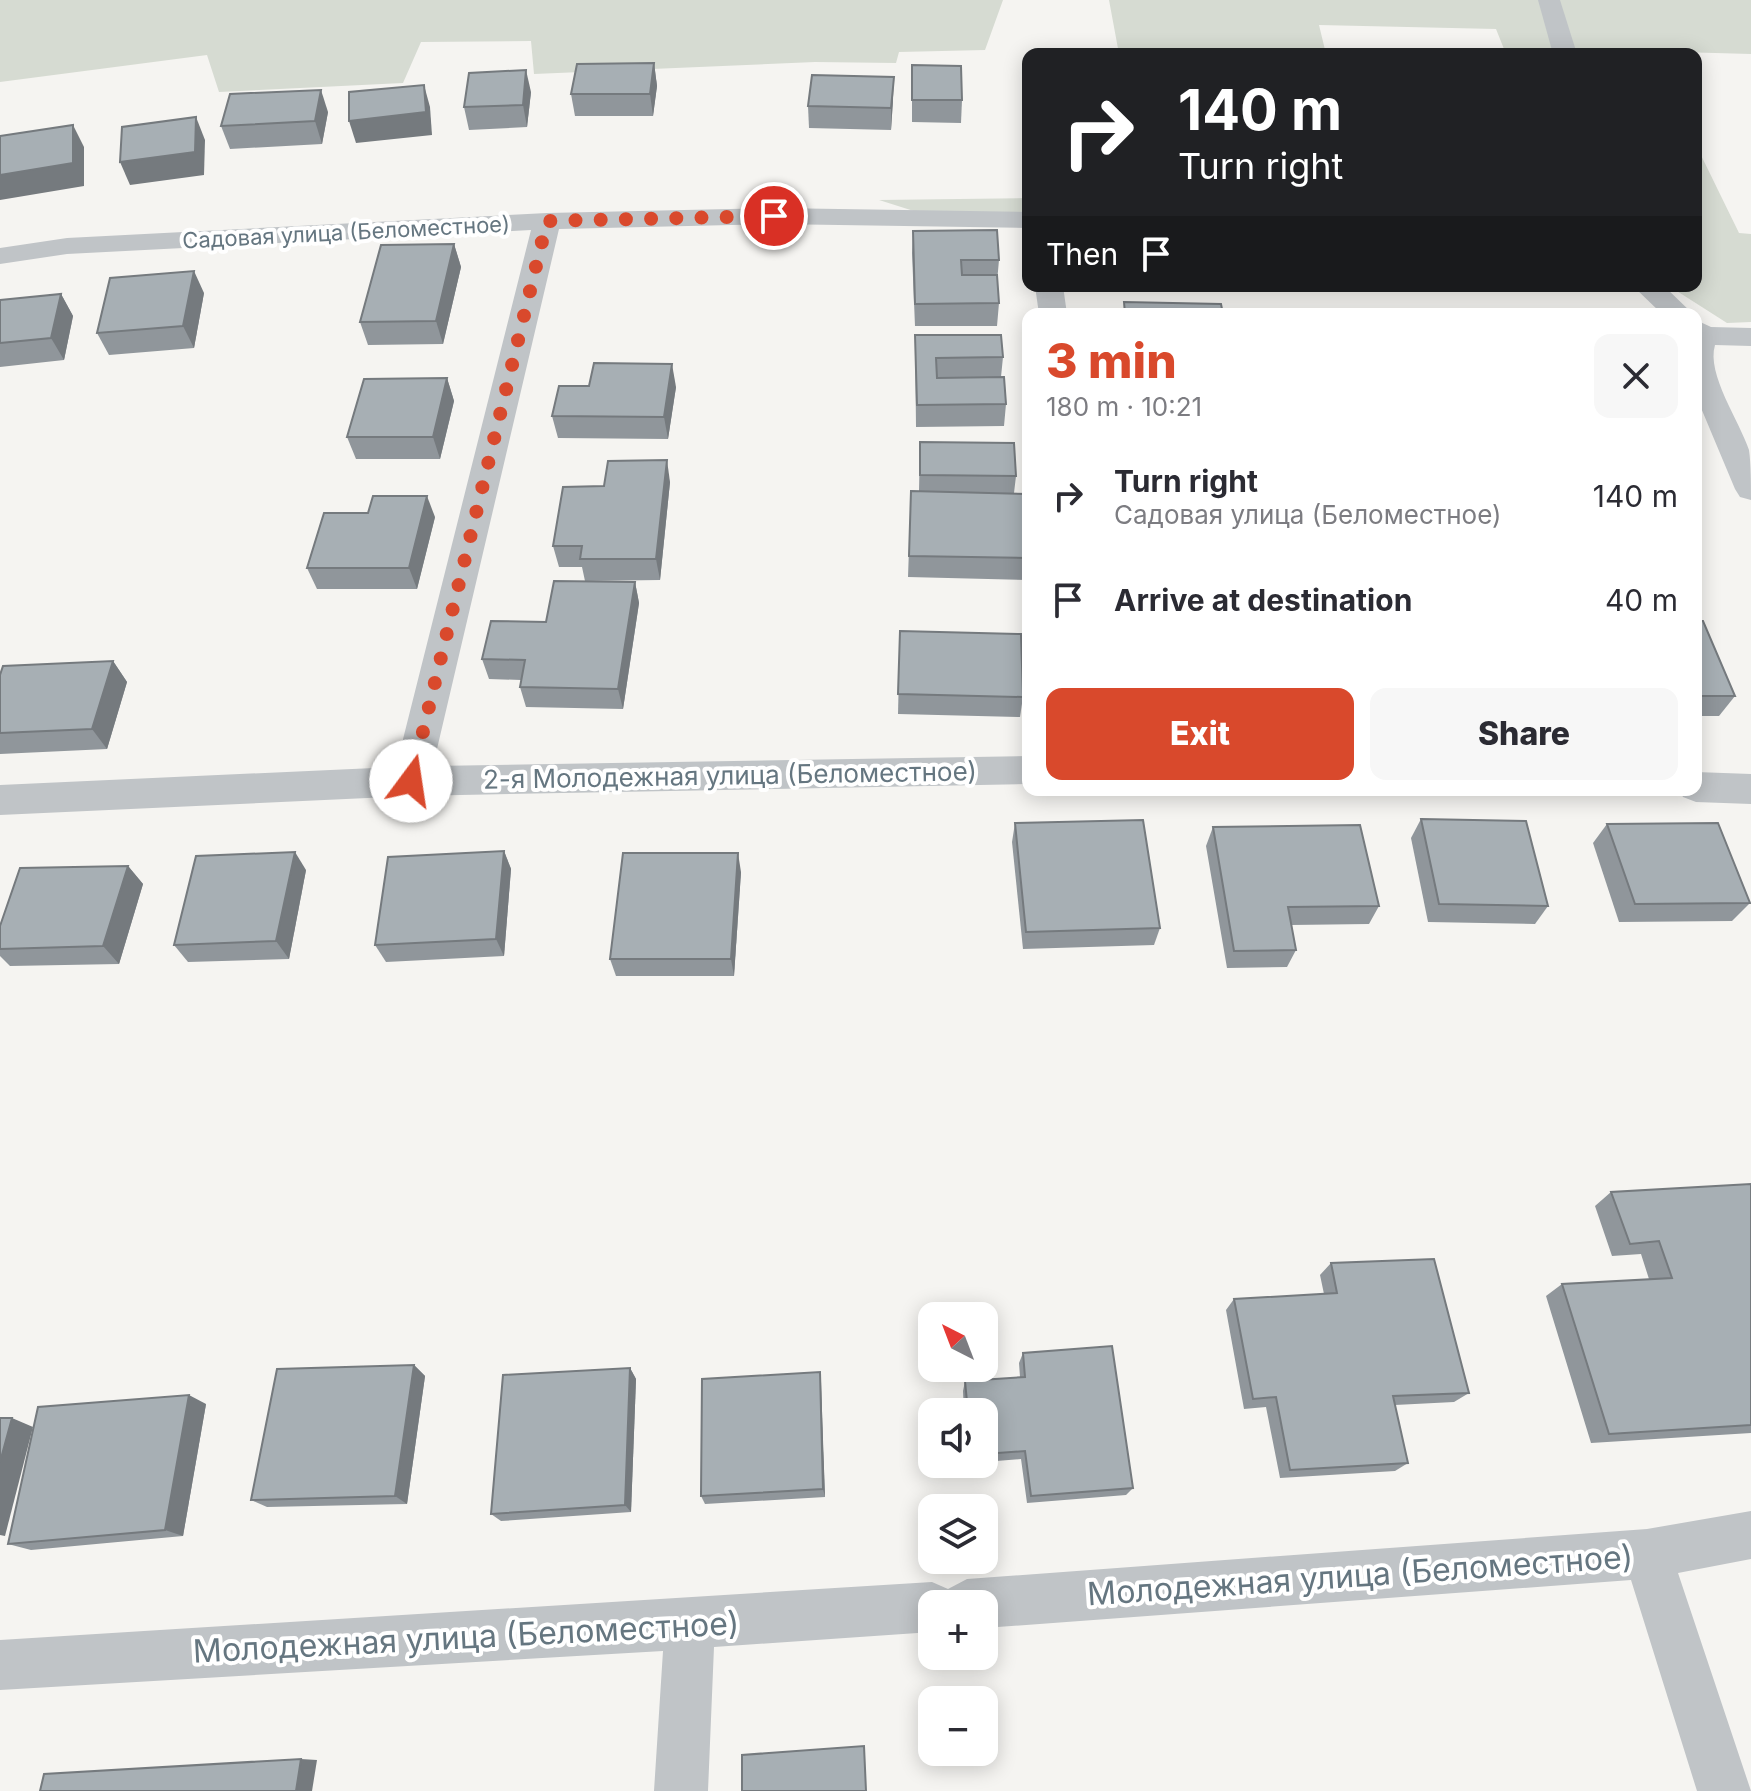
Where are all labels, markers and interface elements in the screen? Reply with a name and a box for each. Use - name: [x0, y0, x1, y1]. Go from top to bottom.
- text: 140 m: [1178, 76, 1342, 144]
- icon: right: [1046, 80, 1150, 184]
- text: Turn right: [1178, 144, 1343, 188]
- pin: [740, 182, 808, 250]
- icon: arrive: [752, 194, 796, 238]
- street label: Садовая улица (Беломестное): [182, 210, 510, 254]
- icon: arrive: [1134, 232, 1178, 276]
- text: Then: [1046, 236, 1118, 272]
- text: 3 min: [1046, 331, 1177, 390]
- button: close: [1594, 334, 1678, 418]
- text: 180 m · 10:21: [1046, 391, 1202, 422]
- text: Turn right: [1114, 463, 1258, 499]
- icon: right: [1046, 474, 1090, 518]
- text: 140 m: [1593, 478, 1678, 514]
- text: Садовая улица (Беломестное): [1114, 499, 1502, 530]
- icon: arrive: [1046, 578, 1090, 622]
- text: Arrive at destination: [1114, 582, 1412, 618]
- text: 40 m: [1605, 582, 1678, 618]
- button: Exit: [1046, 688, 1354, 780]
- button: Share: [1370, 688, 1678, 780]
- position arrow: [369, 739, 453, 823]
- street label: 2-я Молодежная улица (Беломестное): [483, 755, 977, 795]
- north arrow: [918, 1302, 998, 1382]
- map controls: [918, 1302, 998, 1766]
- button: sound: [918, 1398, 998, 1478]
- button: layers: [918, 1494, 998, 1574]
- street label: Молодежная улица (Беломестное): [1086, 1536, 1634, 1614]
- button: +: [918, 1590, 998, 1670]
- street label: Молодежная улица (Беломестное): [192, 1603, 740, 1671]
- button: −: [918, 1686, 998, 1766]

